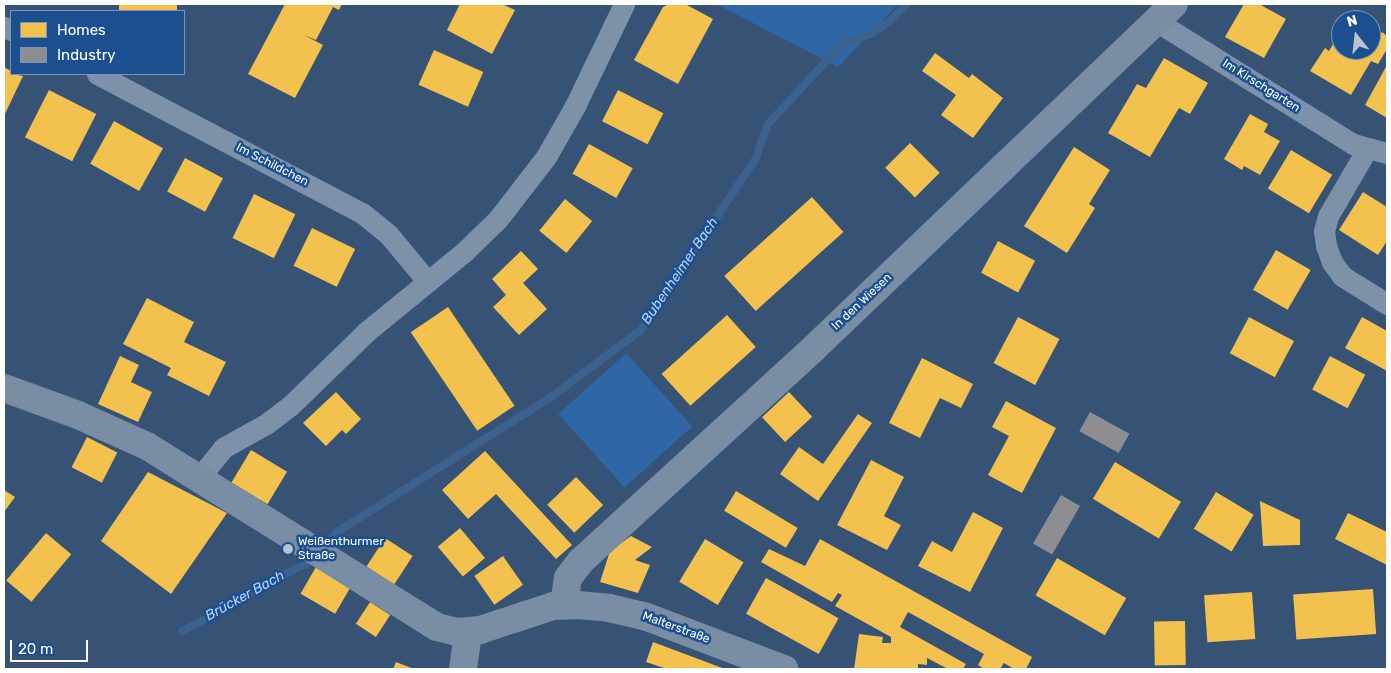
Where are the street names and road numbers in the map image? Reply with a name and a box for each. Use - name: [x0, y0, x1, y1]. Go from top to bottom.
- street label: Im Kirschgarten: [1220, 56, 1302, 116]
- street label: Im Schildchen: [233, 141, 311, 189]
- street label: In den Wiesen: [829, 271, 895, 333]
- street label: Malterstraße: [640, 609, 712, 647]

